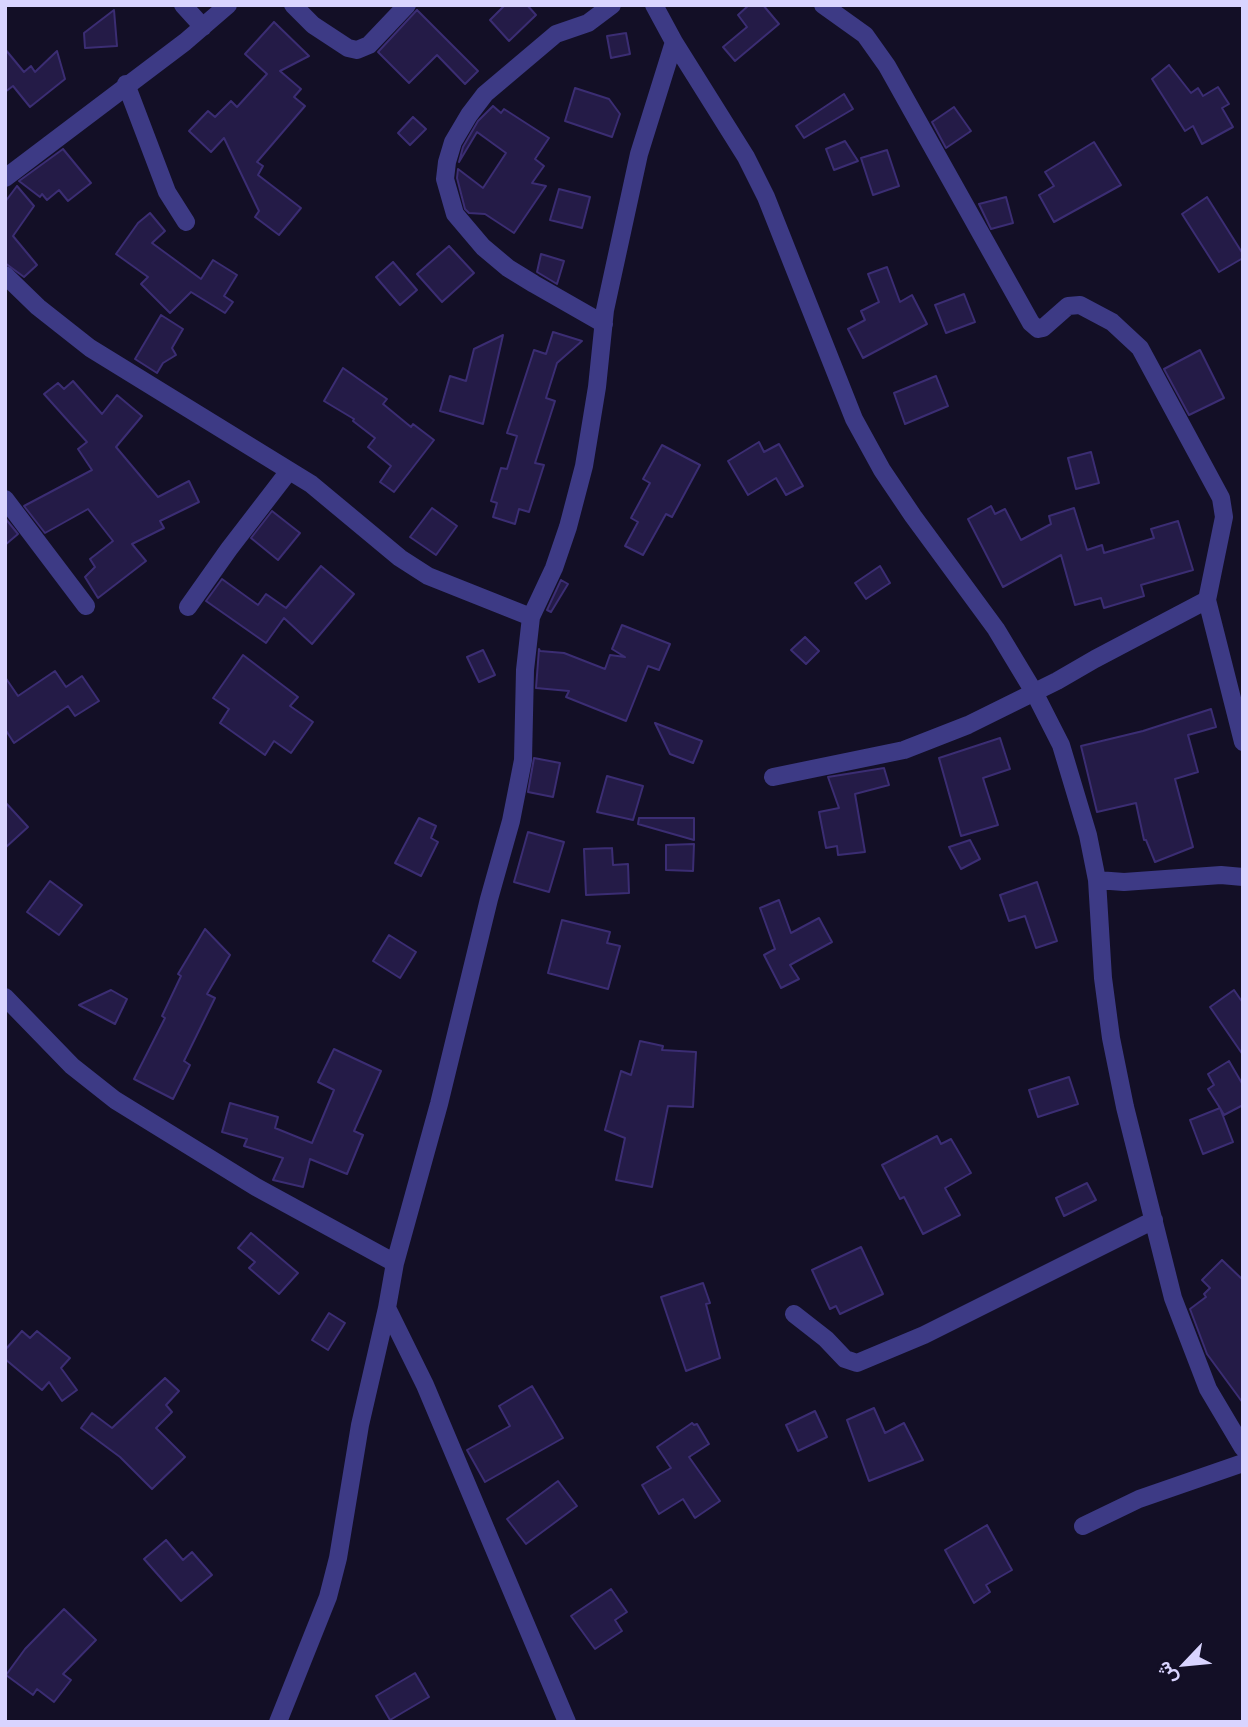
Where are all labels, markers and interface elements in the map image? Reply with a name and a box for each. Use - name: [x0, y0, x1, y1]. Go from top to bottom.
- north arrow: [1150, 1629, 1220, 1699]
- text: ش: [1151, 1658, 1181, 1688]

